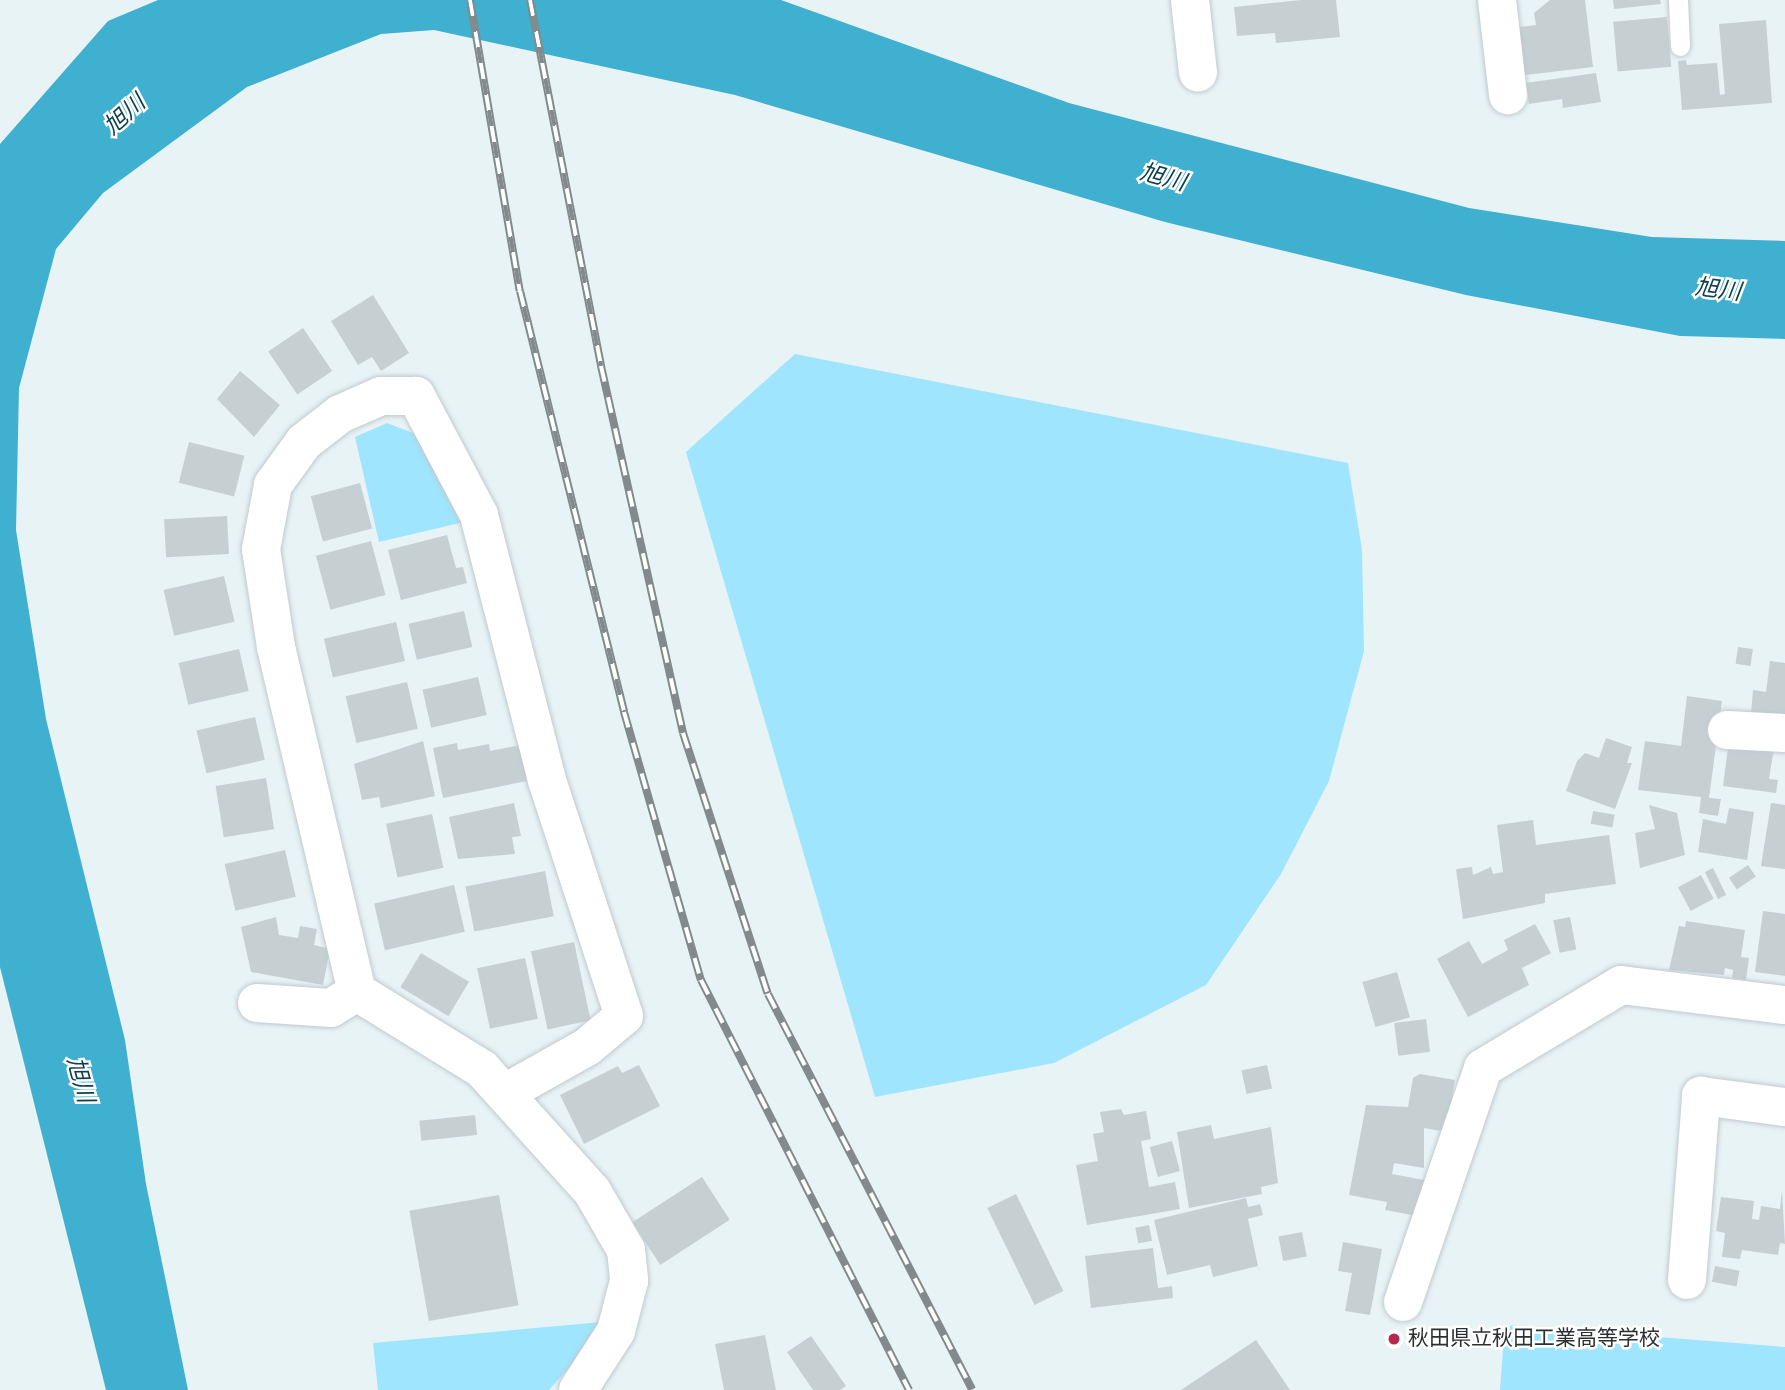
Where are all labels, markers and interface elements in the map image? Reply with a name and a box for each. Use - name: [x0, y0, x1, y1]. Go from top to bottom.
- water label: 旭川: [99, 89, 151, 141]
- water label: 旭川: [1137, 159, 1189, 197]
- water label: 旭川: [1693, 273, 1743, 307]
- water label: 旭川: [61, 1054, 99, 1106]
- place label: 秋田県立秋田工業高等学校: [1408, 1326, 1660, 1352]
- marker: 秋田県立秋田工業高等学校: [1386, 1331, 1402, 1347]

